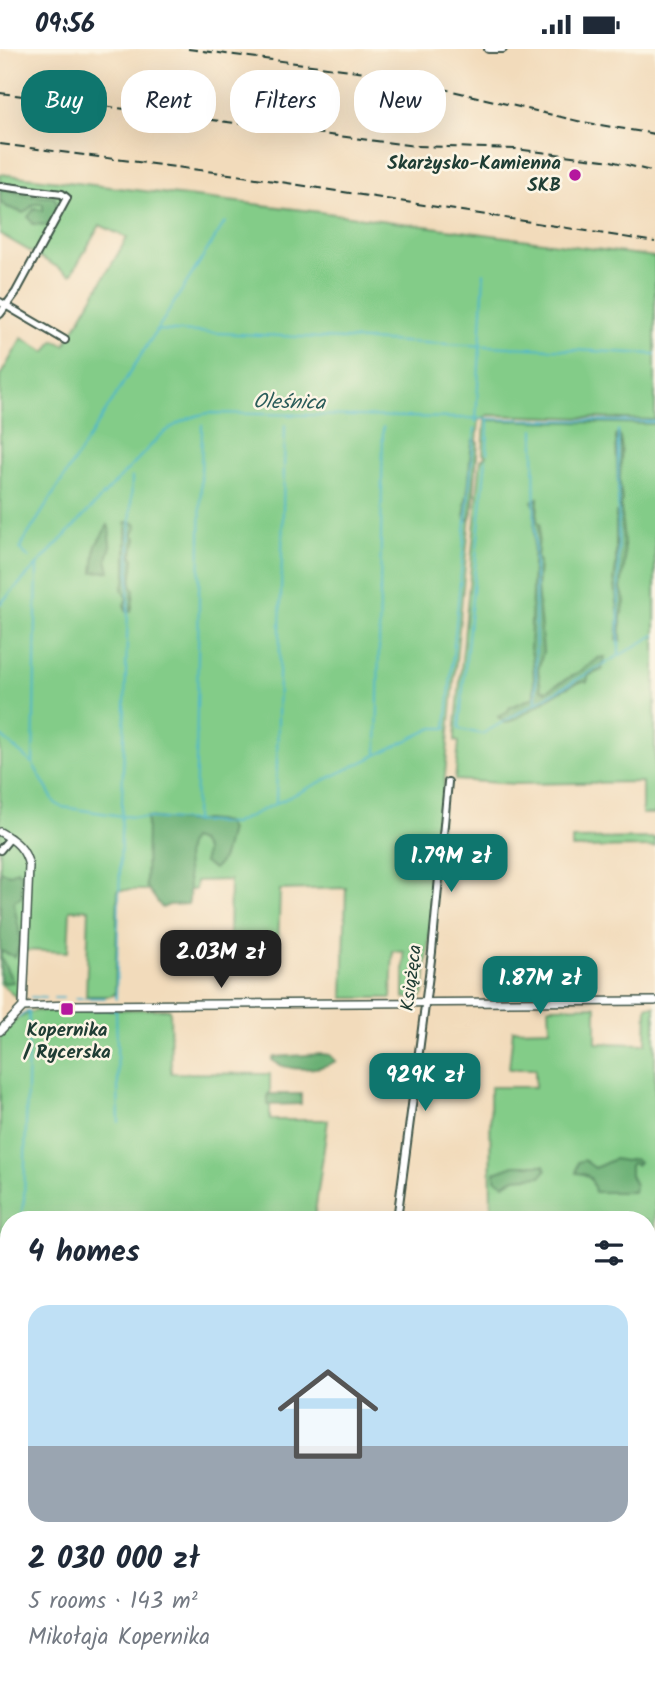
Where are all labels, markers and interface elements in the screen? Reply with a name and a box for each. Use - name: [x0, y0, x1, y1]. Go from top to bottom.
- text: 09:56: [35, 4, 95, 46]
- chip: Buy: [21, 70, 107, 133]
- chip: Rent: [121, 70, 216, 133]
- chip: Filters: [230, 70, 340, 133]
- chip: New: [354, 70, 446, 133]
- place label: Skarżysko-Kamienna SKB: [387, 149, 561, 201]
- marker: Skarżysko-Kamienna SKB: [567, 167, 583, 183]
- water label: Oleśnica: [253, 386, 326, 420]
- pin: 1.79M zł: [379, 835, 523, 894]
- text: 1.79M zł: [411, 839, 491, 875]
- pin: 2.03M zł: [149, 930, 293, 990]
- text: 2.03M zł: [176, 935, 266, 971]
- street label: Książęca: [393, 943, 431, 1013]
- pin: 1.87M zł: [468, 957, 612, 1016]
- text: 1.87M zł: [499, 961, 581, 997]
- marker: Kopernika / Rycerska: [59, 1001, 75, 1017]
- place label: Kopernika / Rycerska: [22, 1016, 111, 1068]
- pin: 929K zł: [360, 1053, 490, 1113]
- text: 929K zł: [385, 1058, 465, 1094]
- text: 4 homes: [28, 1229, 140, 1277]
- icon: filters: [590, 1234, 628, 1272]
- icon: home: [265, 1351, 391, 1477]
- text: 2 030 000 zł: [28, 1536, 199, 1584]
- text: 5 rooms · 143 m²: [28, 1584, 198, 1620]
- text: Mikołaja Kopernika: [28, 1620, 210, 1656]

